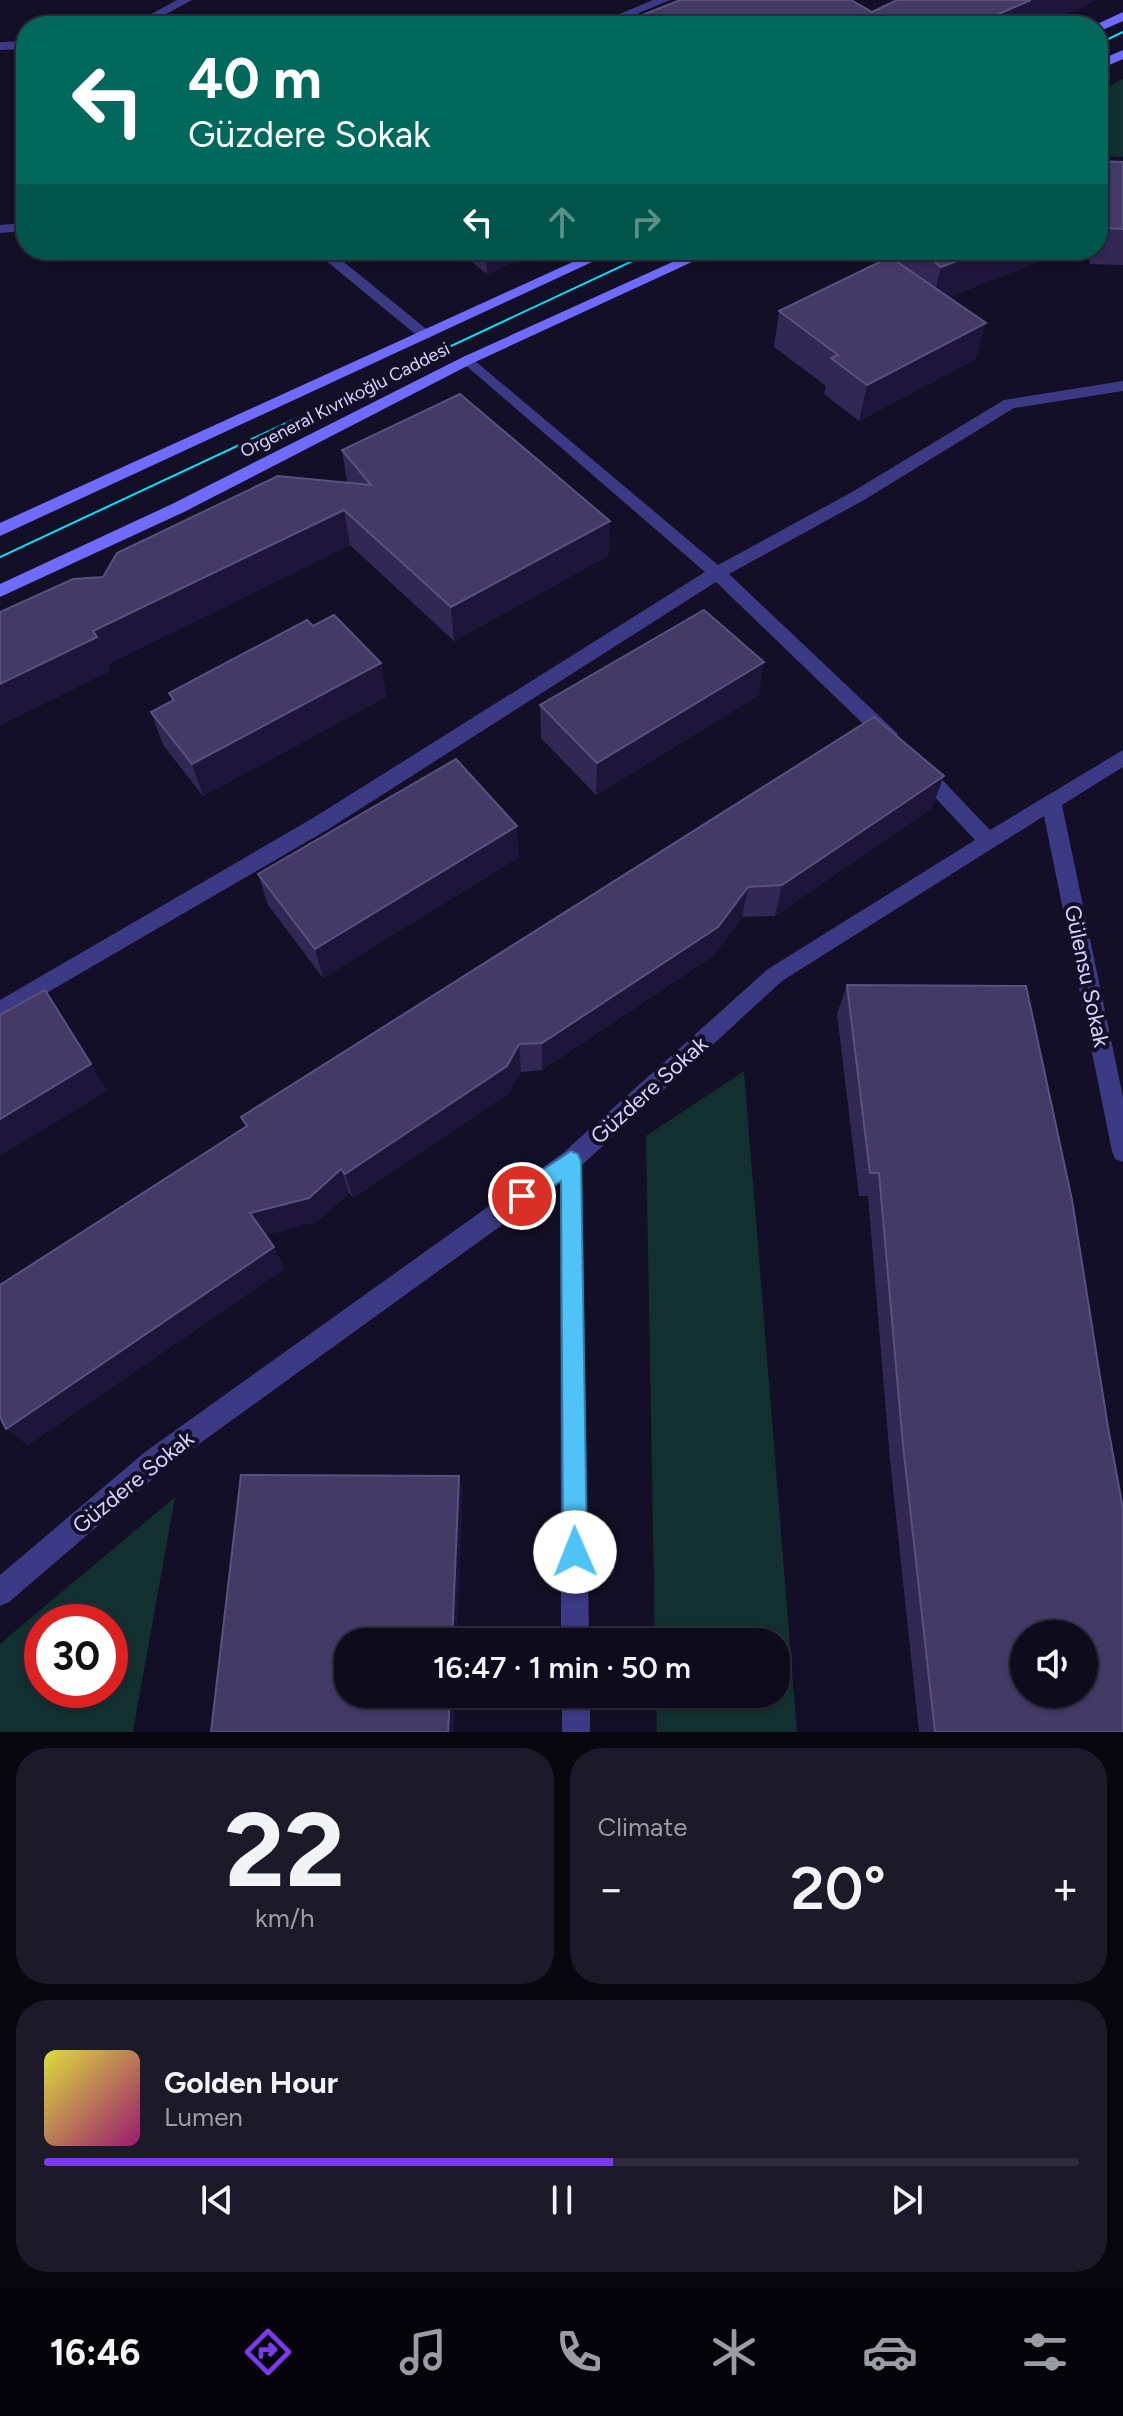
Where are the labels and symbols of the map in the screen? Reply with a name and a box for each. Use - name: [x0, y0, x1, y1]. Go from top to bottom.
- street label: Orgeneral Kıvrıkoğlu Caddesi: [236, 337, 454, 463]
- street label: Gülensu Sokak: [1059, 902, 1115, 1050]
- street label: Güzdere Sokak: [585, 1030, 713, 1150]
- pin: [488, 1162, 556, 1230]
- street label: Güzdere Sokak: [67, 1425, 199, 1539]
- position arrow: [533, 1510, 617, 1594]
- speed limit sign: 30: [24, 1604, 128, 1708]

